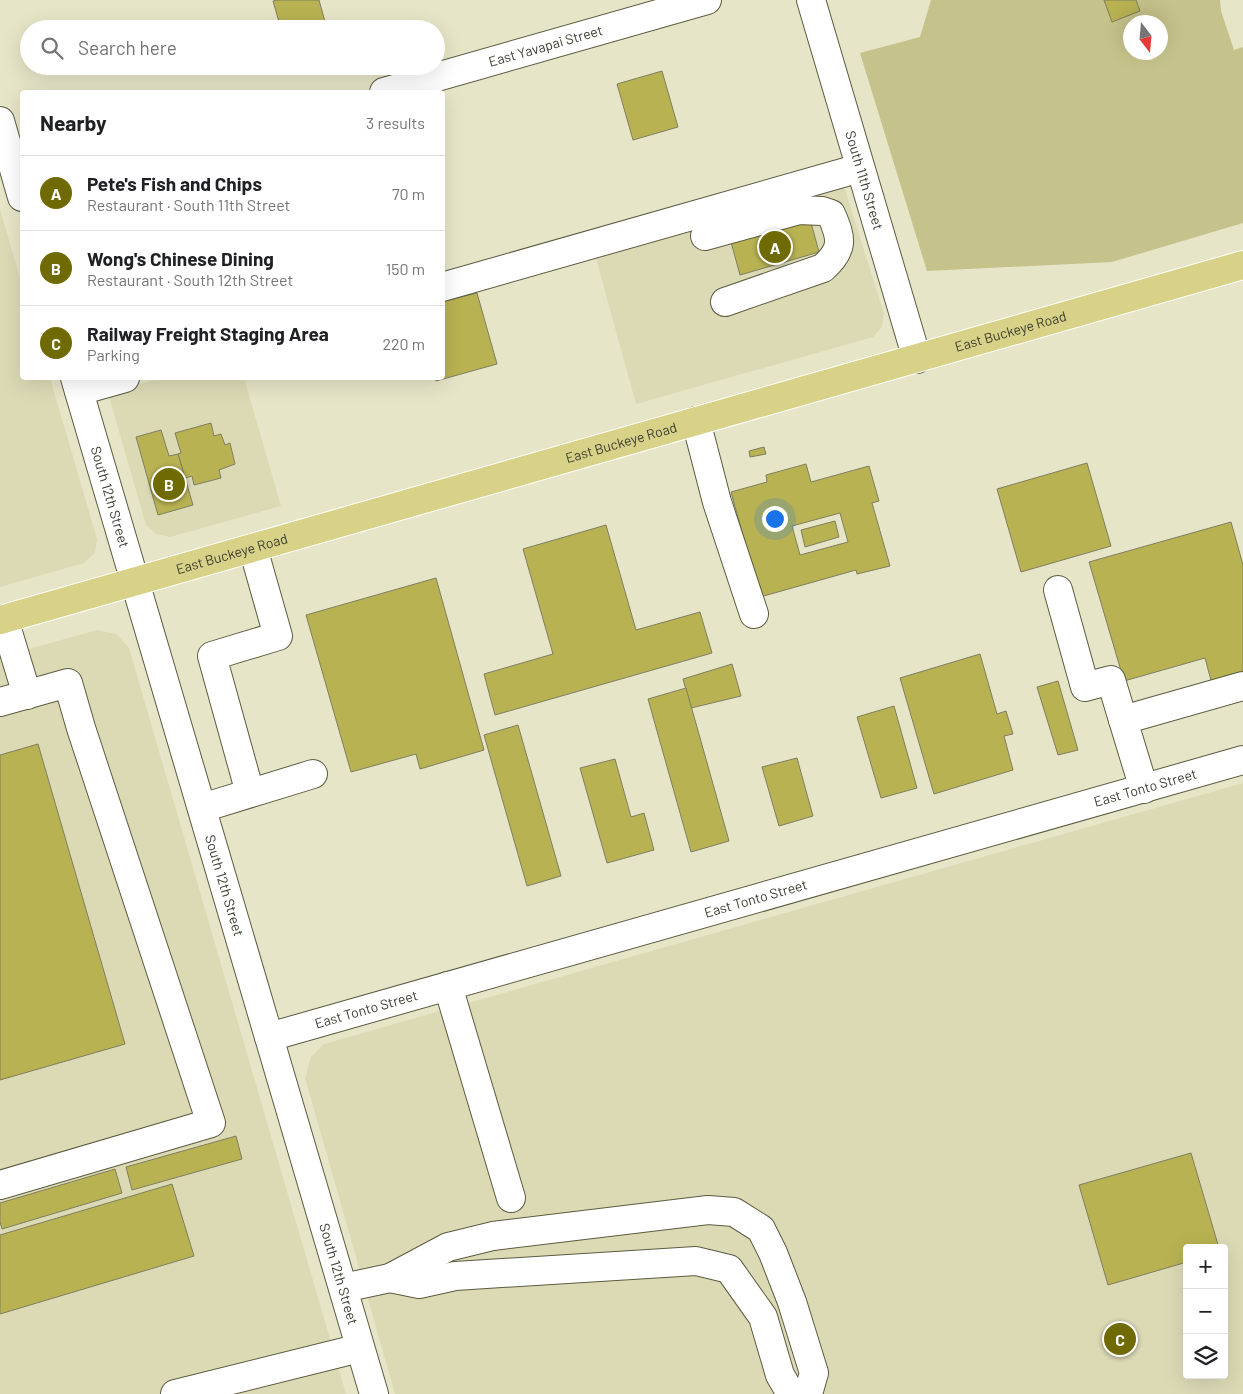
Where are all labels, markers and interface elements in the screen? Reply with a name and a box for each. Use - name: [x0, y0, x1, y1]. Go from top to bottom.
- north arrow: [1123, 15, 1168, 60]
- search box: [20, 20, 445, 75]
- street label: East Yavapai Street: [486, 21, 604, 70]
- icon: search: [38, 34, 66, 62]
- text: Search here: [78, 36, 177, 59]
- text: Nearby: [40, 110, 106, 135]
- text: 3 results: [366, 113, 425, 132]
- street label: South 11th Street: [842, 129, 887, 232]
- text: Pete's Fish and Chips: [87, 172, 262, 195]
- text: A: [51, 184, 61, 203]
- text: 70 m: [392, 184, 425, 203]
- text: Restaurant · South 11th Street: [87, 195, 290, 214]
- pin: A: [759, 228, 791, 266]
- text: Wong's Chinese Dining: [87, 247, 274, 270]
- text: B: [51, 259, 61, 278]
- text: 150 m: [386, 259, 425, 278]
- text: Restaurant · South 12th Street: [87, 270, 293, 289]
- street label: East Buckeye Road: [953, 307, 1068, 355]
- text: Railway Freight Staging Area: [87, 322, 329, 345]
- text: C: [51, 334, 61, 353]
- text: 220 m: [382, 334, 425, 353]
- text: Parking: [87, 345, 140, 364]
- street label: East Buckeye Road: [563, 418, 679, 466]
- street label: South 12th Street: [88, 444, 133, 550]
- pin: B: [153, 465, 185, 503]
- your location: [762, 506, 788, 532]
- street label: East Buckeye Road: [174, 529, 289, 577]
- street label: East Tonto Street: [1092, 765, 1198, 810]
- street label: South 12th Street: [202, 833, 248, 938]
- street label: East Tonto Street: [702, 875, 809, 921]
- street label: East Tonto Street: [313, 986, 419, 1032]
- street label: South 12th Street: [316, 1221, 362, 1327]
- map controls: [1183, 1244, 1228, 1379]
- button: +: [1183, 1244, 1228, 1289]
- button: −: [1183, 1289, 1228, 1334]
- pin: C: [1104, 1320, 1136, 1358]
- button: layers: [1183, 1334, 1228, 1379]

